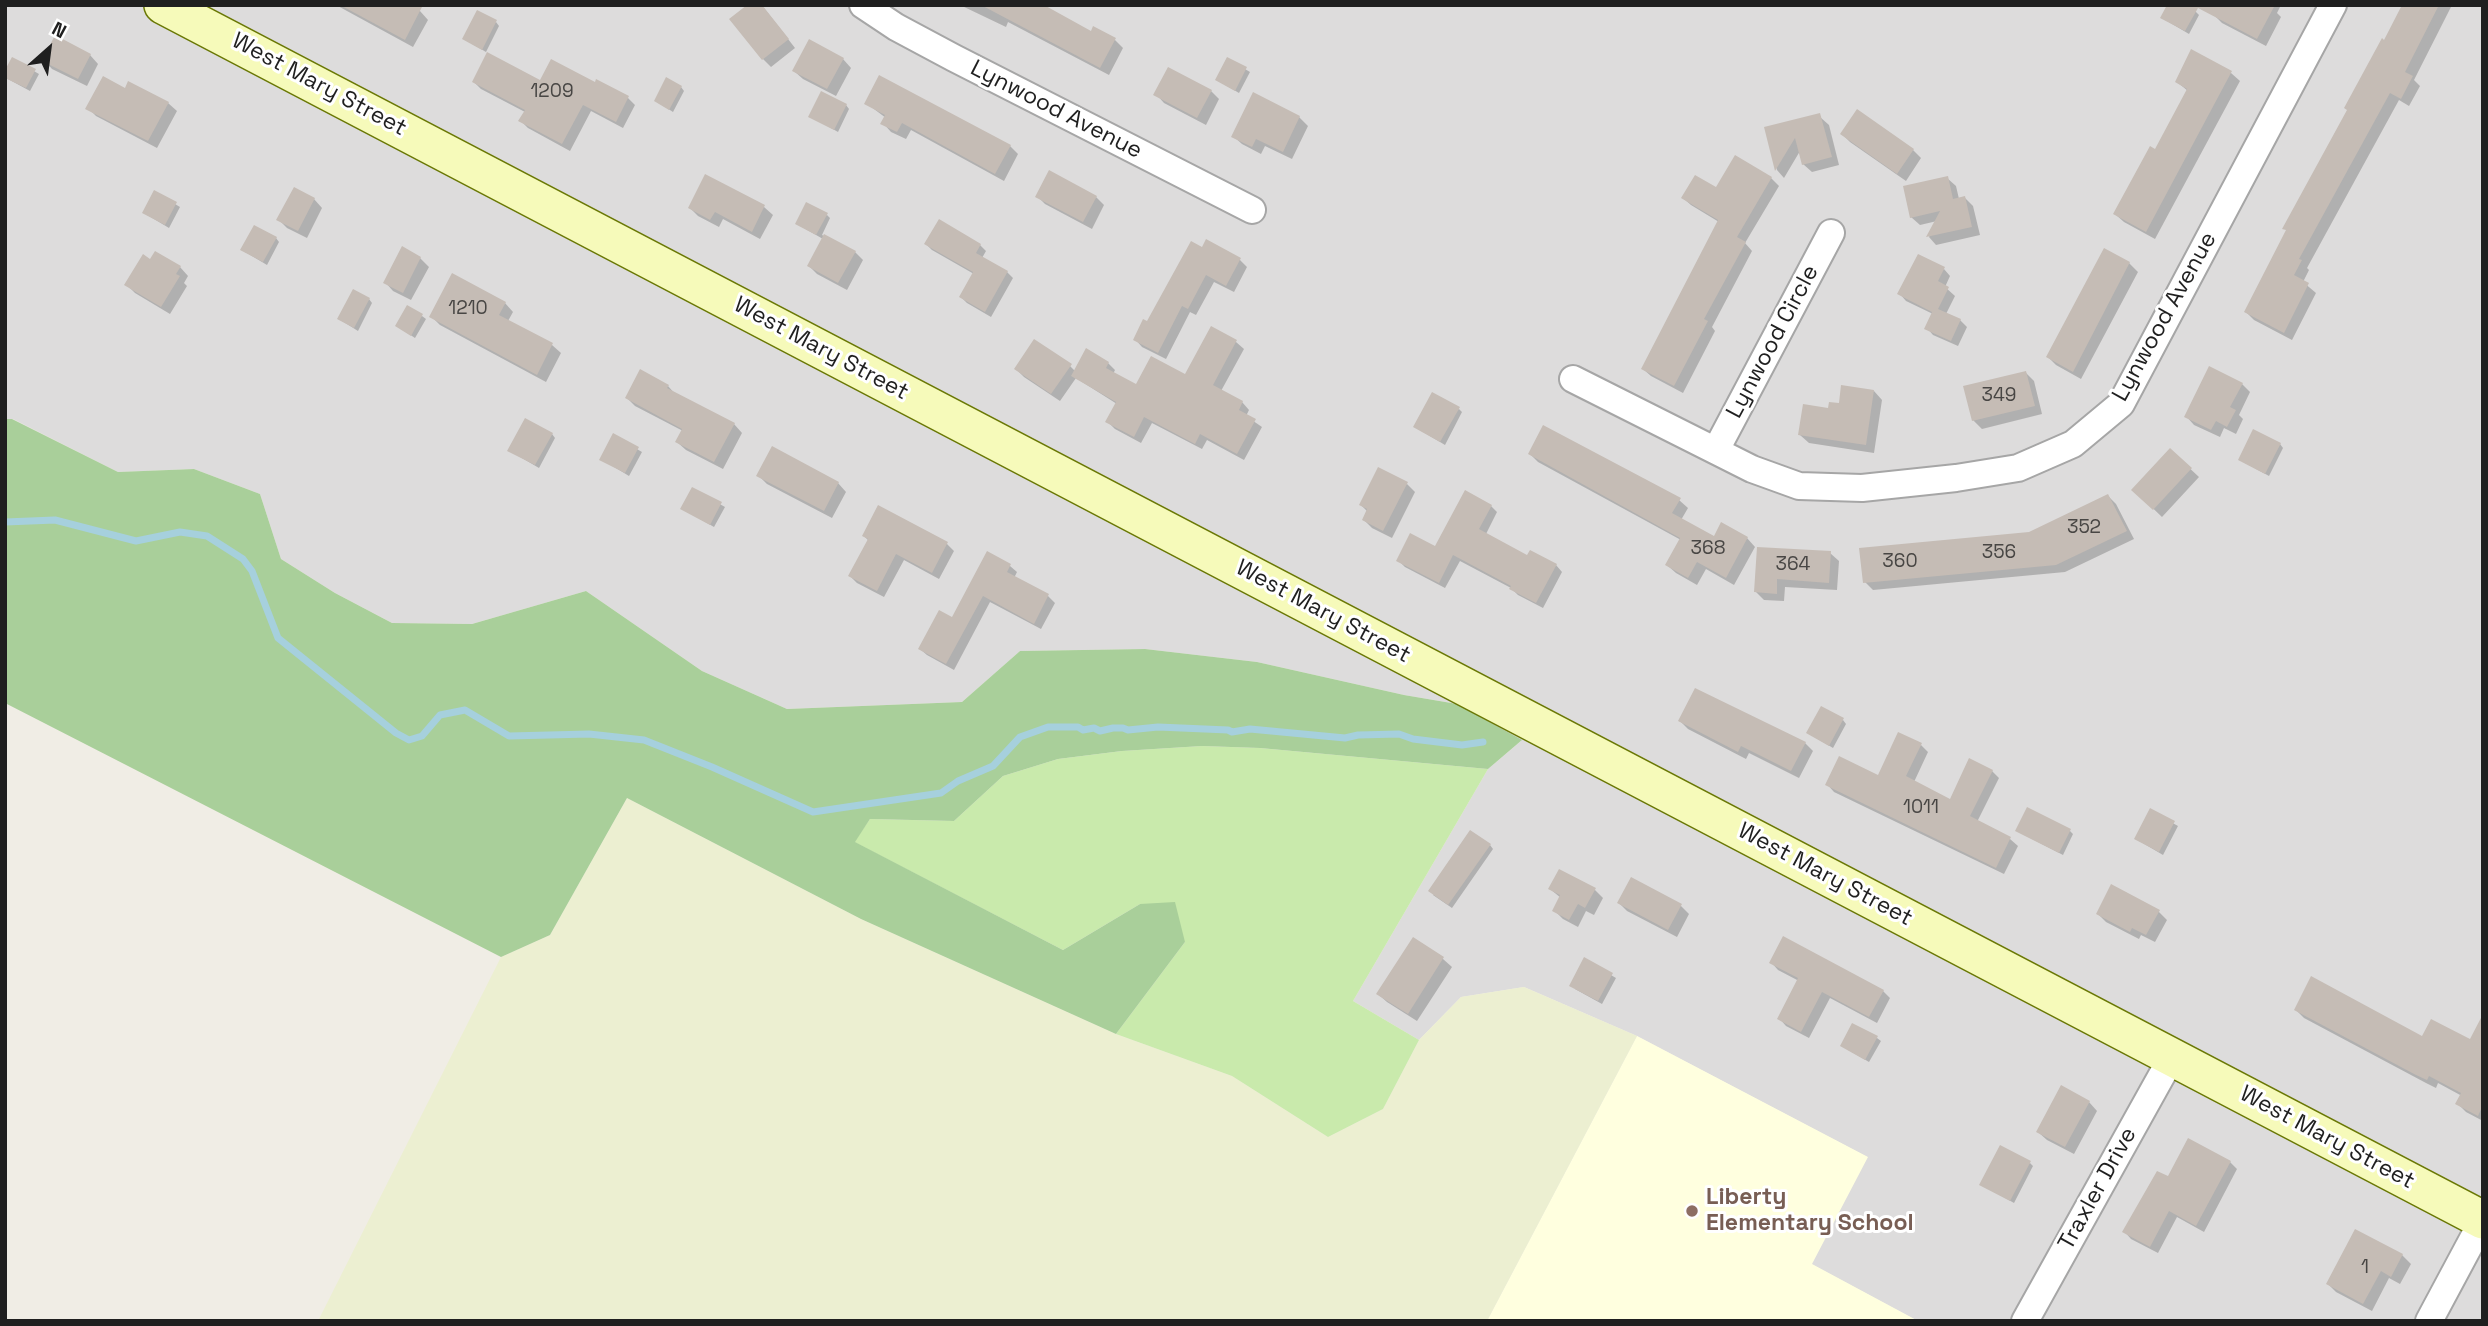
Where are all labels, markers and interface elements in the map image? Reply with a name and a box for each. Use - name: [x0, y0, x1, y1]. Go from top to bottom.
- north arrow: [14, 14, 84, 84]
- text: N: [48, 16, 71, 44]
- street label: West Mary Street: [227, 27, 411, 143]
- street label: Lynwood Avenue: [965, 55, 1147, 165]
- house number: 1209: [530, 81, 574, 103]
- street label: Lynwood Avenue: [2107, 228, 2223, 406]
- street label: Lynwood Circle: [1721, 261, 1825, 423]
- street label: West Mary Street: [729, 291, 913, 407]
- house number: 1210: [448, 298, 488, 320]
- house number: 349: [1982, 385, 2016, 407]
- house number: 352: [2067, 517, 2101, 539]
- house number: 368: [1691, 538, 1725, 560]
- house number: 356: [1982, 542, 2016, 564]
- house number: 360: [1882, 551, 1918, 573]
- street label: West Mary Street: [1231, 554, 1415, 670]
- house number: 364: [1776, 554, 1810, 576]
- house number: 1011: [1903, 797, 1939, 819]
- street label: West Mary Street: [1733, 817, 1917, 933]
- street label: West Mary Street: [2235, 1080, 2419, 1196]
- street label: Traxler Drive: [2053, 1123, 2143, 1255]
- place label: Liberty Elementary School: [1706, 1184, 1914, 1238]
- marker: Liberty Elementary School: [1684, 1203, 1700, 1219]
- house number: 1: [2361, 1257, 2369, 1279]

